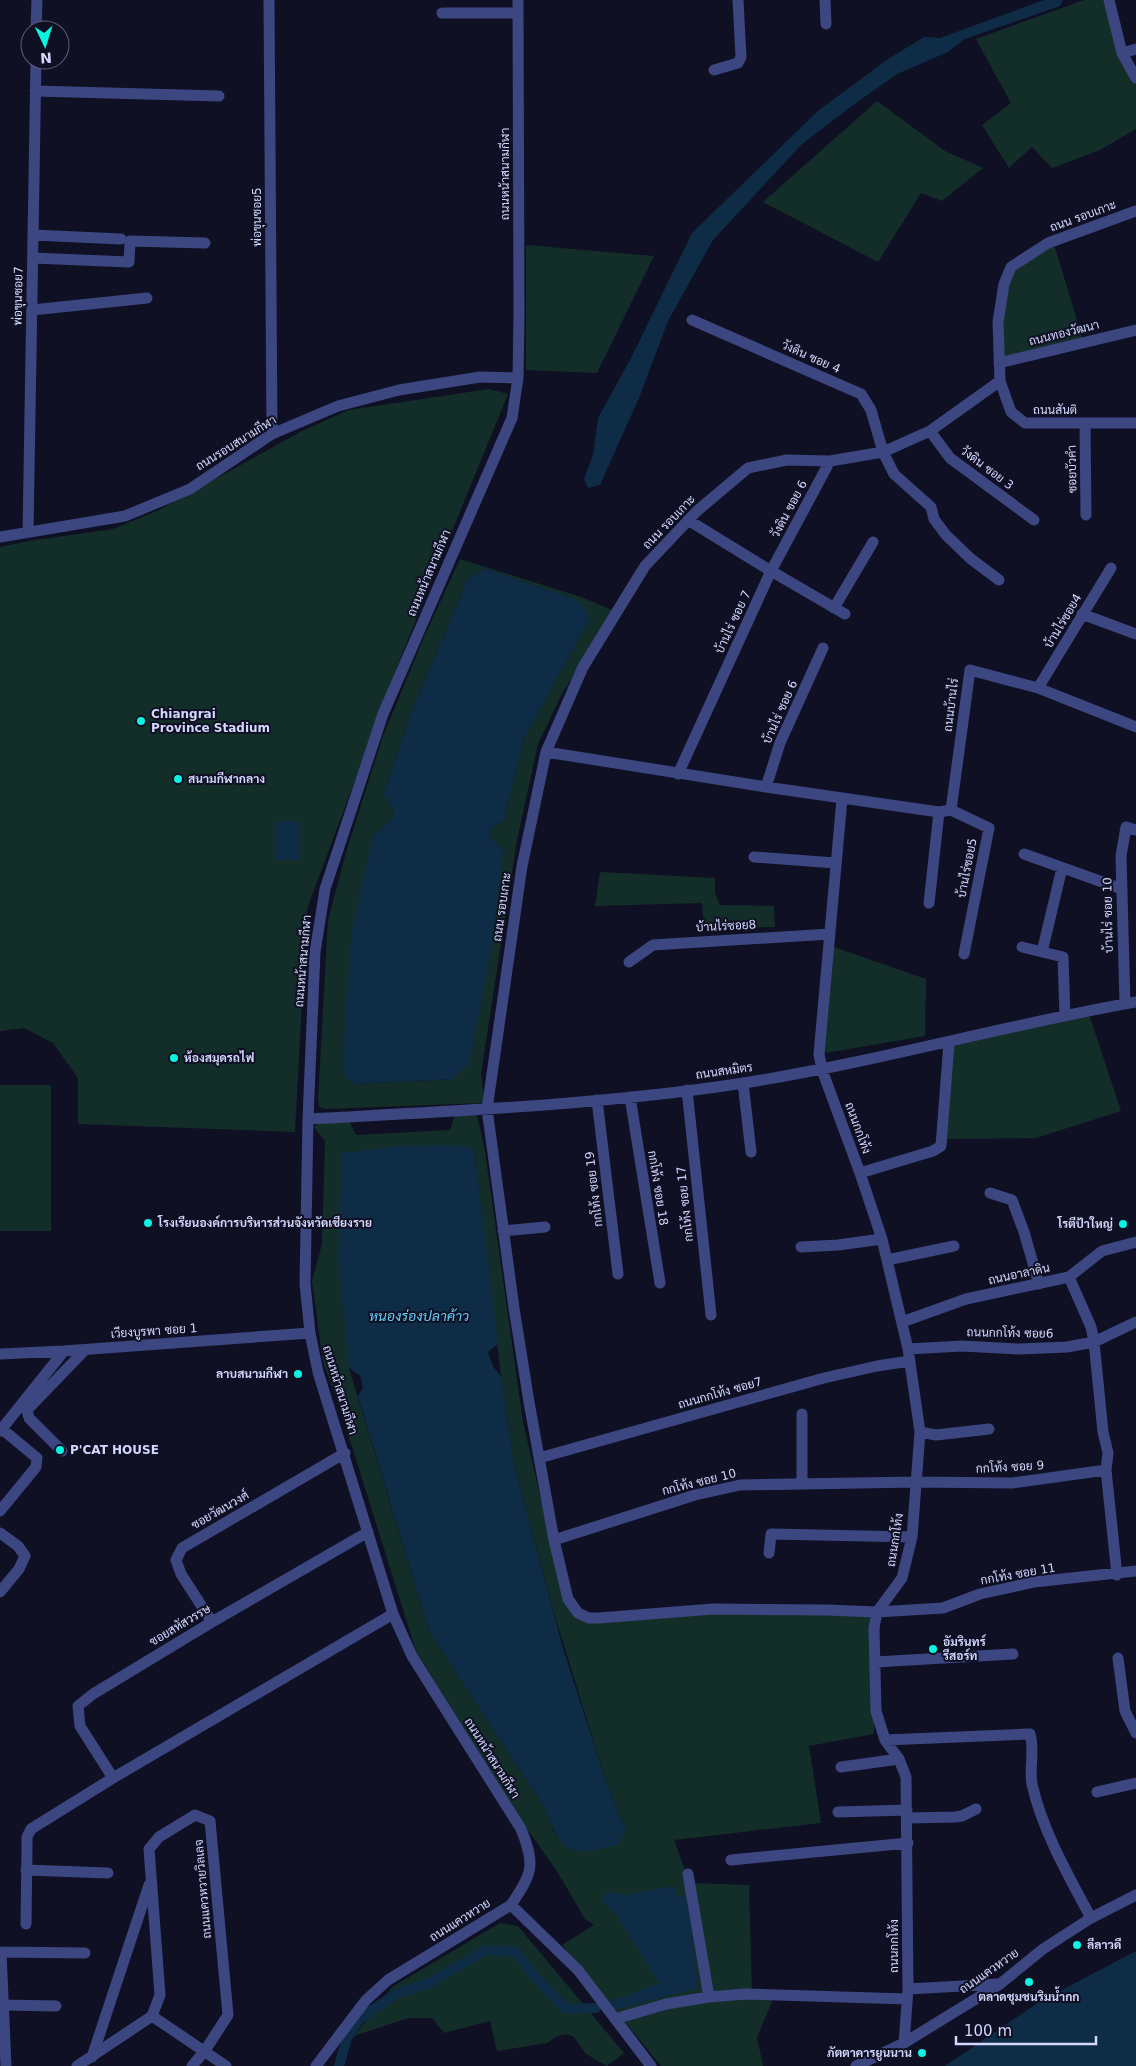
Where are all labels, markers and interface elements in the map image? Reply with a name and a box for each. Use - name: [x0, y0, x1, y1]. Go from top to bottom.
- north arrow: [20, 20, 70, 70]
- text: N: [40, 50, 52, 66]
- street label: ถนนหน้าสนามกีฬา: [497, 128, 512, 220]
- street label: พ่อขุนซอย5: [250, 187, 266, 247]
- street label: ถนน รอบเกาะ: [1048, 198, 1118, 234]
- street label: พ่อขุนซอย7: [10, 266, 28, 326]
- street label: ถนนทองวัฒนา: [1027, 317, 1101, 349]
- street label: วังดิน ซอย 4: [779, 338, 843, 376]
- street label: ถนนสันติ: [1033, 403, 1077, 417]
- street label: ถนนรอบสนามกีฬา: [193, 412, 279, 473]
- street label: วังดิน ซอย 3: [958, 443, 1016, 493]
- street label: ซอยบัวคำ: [1065, 445, 1079, 493]
- street label: วังดิน ซอย 6: [768, 478, 810, 540]
- street label: ถนน รอบเกาะ: [640, 492, 698, 552]
- street label: ถนนหน้าสนามกีฬา: [404, 527, 454, 618]
- street label: บ้านไร่ ซอย 7: [711, 588, 754, 656]
- street label: บ้านไร่ซอย4: [1041, 591, 1085, 651]
- street label: ถนนบ้านไร่: [940, 677, 961, 733]
- street label: บ้านไร่ ซอย 6: [759, 678, 800, 746]
- place label: Chiangrai Province Stadium: [151, 707, 270, 735]
- marker: Chiangrai Province Stadium: [135, 715, 147, 727]
- place label: สนามกีฬากลาง: [188, 771, 265, 786]
- marker: สนามกีฬากลาง: [172, 773, 184, 785]
- street label: บ้านไร่ซอย5: [953, 837, 980, 899]
- street label: ถนน รอบเกาะ: [490, 872, 514, 942]
- street label: บ้านไร่ ซอย 10: [1099, 877, 1116, 953]
- street label: ถนนหน้าสนามกีฬา: [291, 914, 314, 1008]
- street label: บ้านไร่ซอย8: [695, 916, 757, 935]
- place label: ห้องสมุดรถไฟ: [184, 1050, 254, 1066]
- marker: ห้องสมุดรถไฟ: [168, 1052, 180, 1064]
- street label: ถนนสหมิตร: [695, 1060, 754, 1082]
- street label: ถนนกกโท้ง: [842, 1100, 875, 1156]
- street label: กกโท้ง ซอย 18: [645, 1149, 672, 1227]
- street label: กกโท้ง ซอย 19: [581, 1150, 606, 1228]
- street label: กกโท้ง ซอย 17: [673, 1166, 696, 1243]
- place label: โรงเรียนองค์การบริหารส่วนจังหวัดเชียงราย: [157, 1215, 372, 1230]
- place label: โรตีป้าใหญ่: [1056, 1216, 1113, 1231]
- marker: โรงเรียนองค์การบริหารส่วนจังหวัดเชียงราย: [142, 1217, 154, 1229]
- marker: โรตีป้าใหญ่: [1117, 1218, 1129, 1230]
- street label: ถนนอาลาดิน: [987, 1261, 1051, 1287]
- water label: หนองร่องปลาค้าว: [369, 1308, 469, 1324]
- street label: เวียงบูรพา ซอย 1: [110, 1320, 198, 1342]
- street label: ถนนกกโท้ง ซอย6: [967, 1324, 1053, 1341]
- street label: ถนนหน้าสนามกีฬา: [320, 1343, 361, 1436]
- place label: ลาบสนามกีฬา: [216, 1366, 288, 1381]
- marker: ลาบสนามกีฬา: [292, 1368, 304, 1380]
- street label: ถนนกกโท้ง ซอย7: [676, 1373, 764, 1412]
- place label: P'CAT HOUSE: [70, 1443, 159, 1457]
- marker: P'CAT HOUSE: [54, 1444, 66, 1456]
- street label: กกโท้ง ซอย 9: [975, 1457, 1044, 1476]
- street label: กกโท้ง ซอย 10: [660, 1465, 738, 1498]
- street label: ซอยวัฒนวงศ์: [188, 1487, 251, 1532]
- street label: ถนนกกโท้ง: [883, 1512, 906, 1568]
- street label: กกโท้ง ซอย 11: [979, 1560, 1057, 1587]
- street label: ซอยสหัสวรรษ: [147, 1601, 214, 1649]
- place label: อัมรินทร์ รีสอร์ท: [942, 1634, 987, 1663]
- marker: อัมรินทร์ รีสอร์ท: [927, 1643, 939, 1655]
- street label: ถนนหน้าสนามกีฬา: [462, 1715, 523, 1801]
- street label: ถนนแควหวายวิลเลจ: [192, 1839, 214, 1939]
- street label: ถนนแควหวาย: [427, 1896, 493, 1944]
- street label: ถนนกกโท้ง: [886, 1919, 901, 1973]
- place label: ลีลาวดี: [1087, 1937, 1121, 1952]
- marker: ลีลาวดี: [1071, 1939, 1083, 1951]
- street label: ถนนแควหวาย: [957, 1945, 1021, 1997]
- marker: ตลาดชุมชนริมน้ำกก: [1023, 1976, 1035, 1988]
- place label: ตลาดชุมชนริมน้ำกก: [979, 1986, 1079, 2005]
- scale bar: [956, 2014, 1096, 2046]
- text: 100 m: [964, 2022, 1012, 2040]
- place label: ภัตตาคารยูนนาน: [827, 2046, 912, 2061]
- marker: ภัตตาคารยูนนาน: [916, 2047, 928, 2059]

